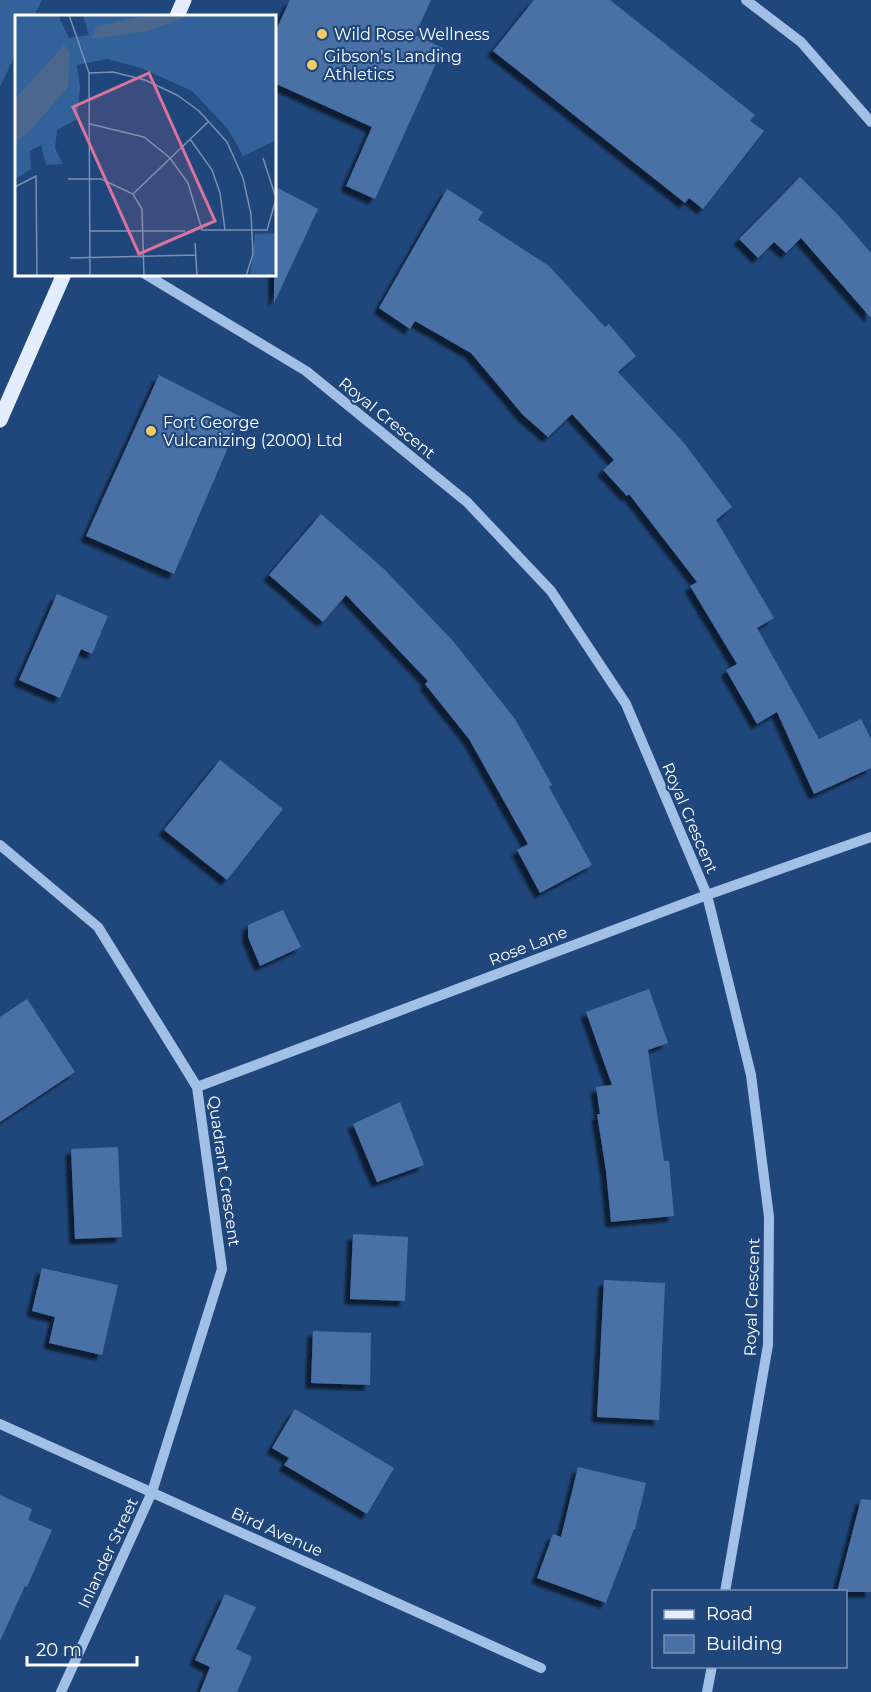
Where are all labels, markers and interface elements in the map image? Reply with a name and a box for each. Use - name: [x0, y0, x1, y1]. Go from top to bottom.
- inset map: [15, 15, 276, 276]
- place label: Wild Rose Wellness: [334, 25, 490, 44]
- marker: Wild Rose Wellness: [315, 27, 329, 41]
- place label: Gibson's Landing Athletics: [324, 47, 462, 84]
- marker: Gibson's Landing Athletics: [305, 58, 319, 72]
- street label: Royal Crescent: [335, 373, 439, 463]
- place label: Fort George Vulcanizing (2000) Ltd: [163, 413, 343, 450]
- marker: Fort George Vulcanizing (2000) Ltd: [144, 424, 158, 438]
- street label: Royal Crescent: [658, 760, 722, 877]
- street label: Rose Lane: [486, 922, 570, 970]
- street label: Quadrant Crescent: [204, 1094, 244, 1248]
- street label: Royal Crescent: [740, 1237, 764, 1357]
- street label: Inlander Street: [74, 1494, 142, 1611]
- street label: Bird Avenue: [228, 1503, 326, 1561]
- legend: [652, 1590, 847, 1668]
- text: Road: [706, 1603, 753, 1625]
- scale bar: [27, 1629, 136, 1667]
- text: Building: [706, 1633, 783, 1655]
- text: 20 m: [36, 1639, 82, 1661]

